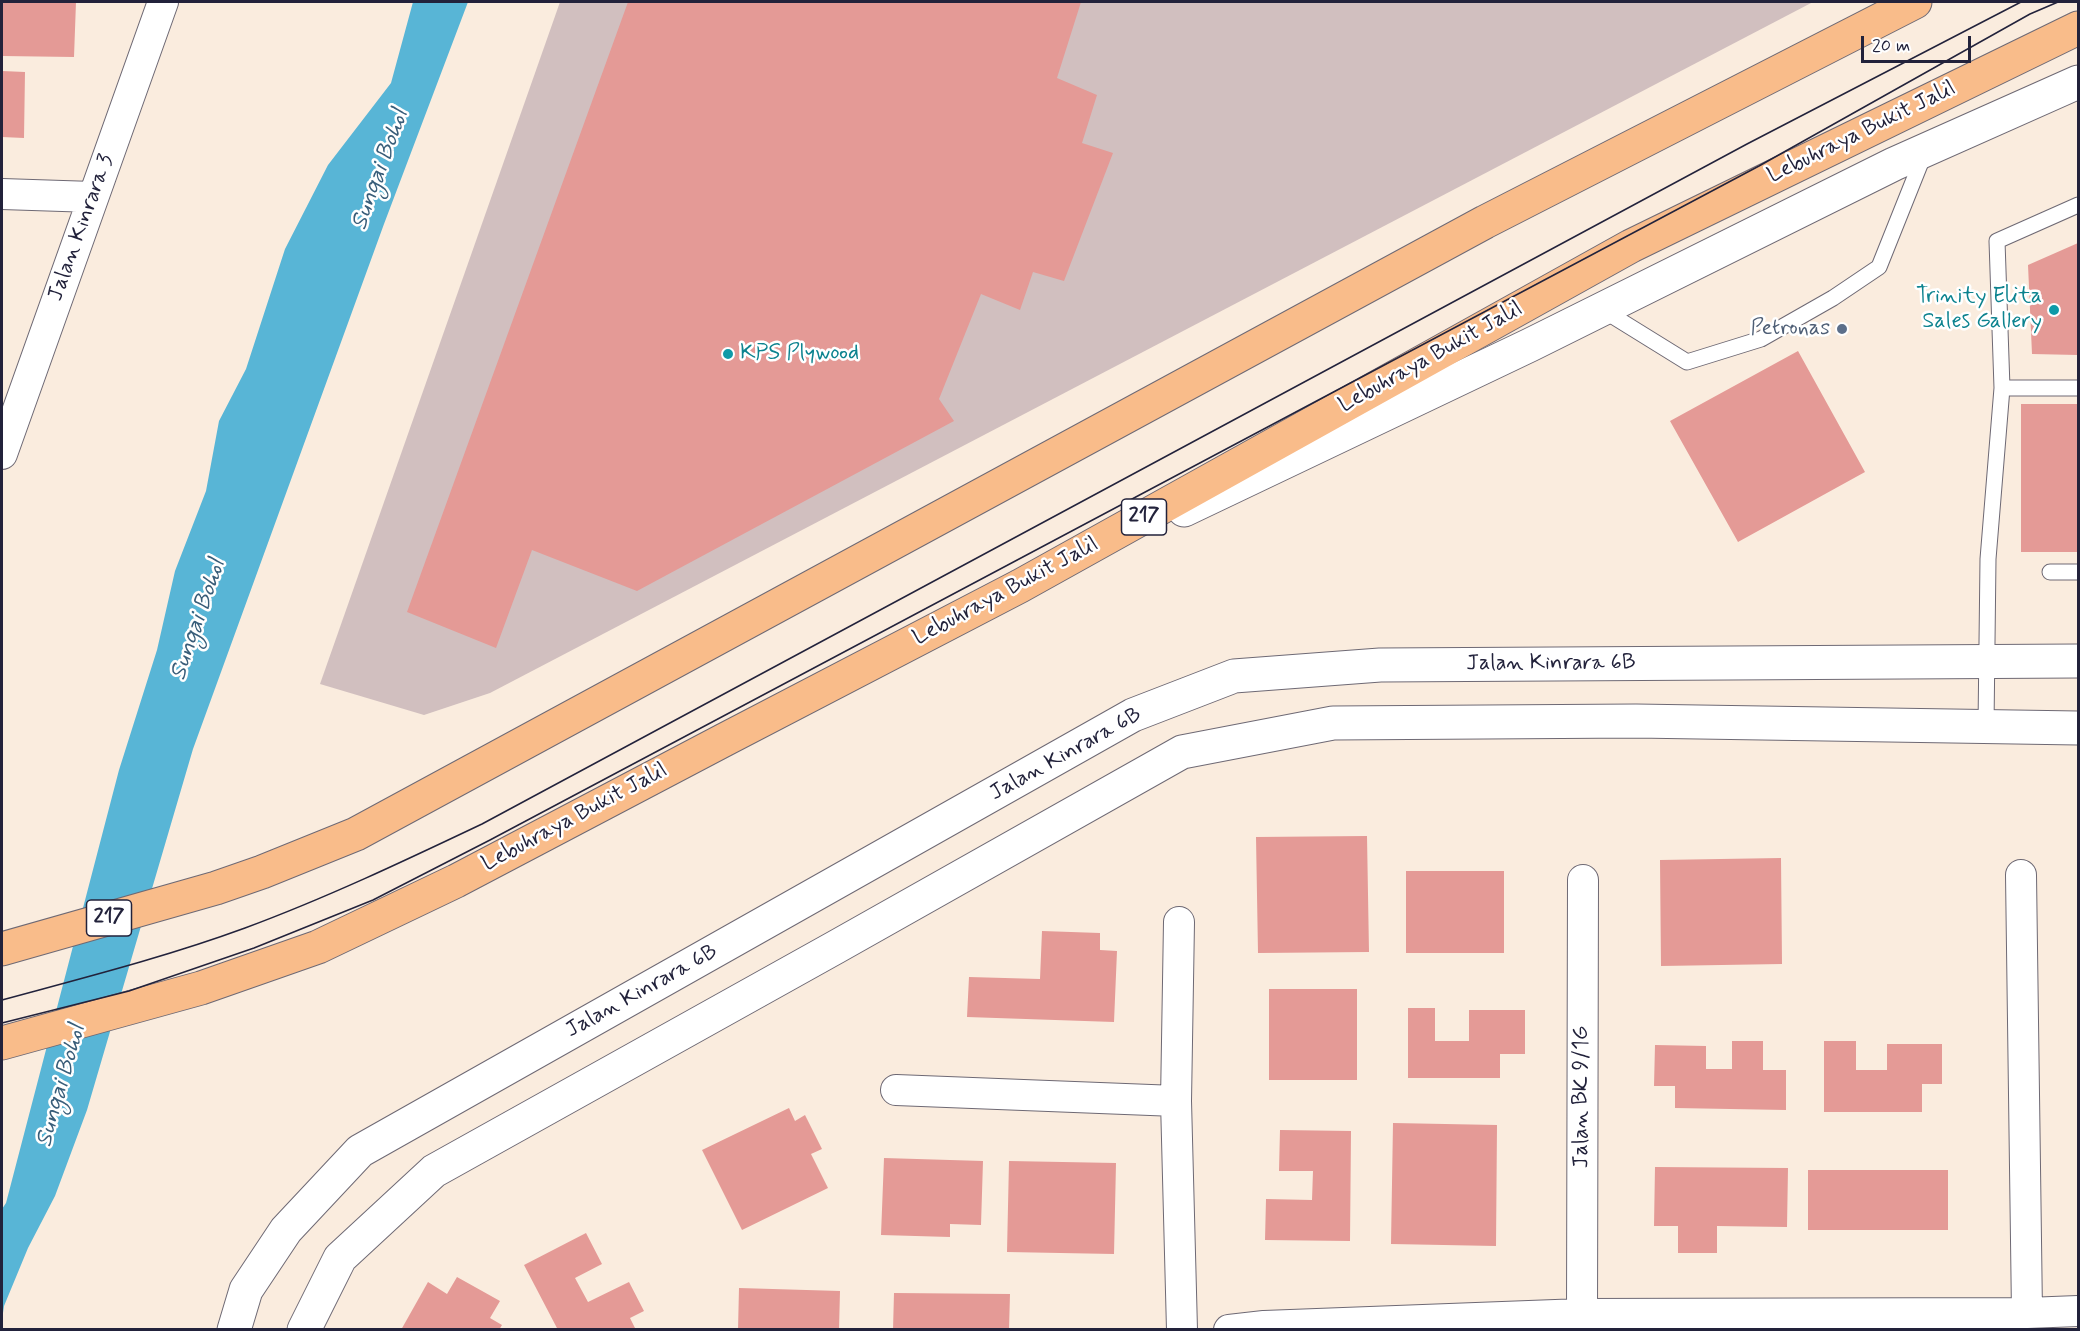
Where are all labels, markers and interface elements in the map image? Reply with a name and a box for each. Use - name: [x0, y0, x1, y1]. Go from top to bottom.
- scale bar: [1864, 24, 1974, 62]
- text: 20 m: [1872, 34, 1910, 58]
- street label: Lebuhraya Bukit Jalil: [1764, 76, 1960, 190]
- water label: Sungai Bohol: [346, 106, 416, 234]
- street label: Jalan Kinrara 3: [43, 151, 121, 305]
- place label: Trinity Elita Sales Gallery: [1916, 284, 2042, 336]
- street label: Lebuhraya Bukit Jalil: [1335, 297, 1527, 419]
- marker: Trinity Elita Sales Gallery: [2047, 303, 2061, 317]
- place label: Petronas: [1750, 316, 1830, 342]
- marker: Petronas: [1835, 322, 1849, 336]
- place label: KPS Plywood: [740, 341, 859, 367]
- marker: KPS Plywood: [721, 347, 735, 361]
- road number: 217: [1122, 499, 1166, 535]
- street label: Lebuhraya Bukit Jalil: [909, 532, 1103, 652]
- water label: Sungai Bohol: [165, 556, 233, 684]
- street label: Jalan Kinrara 6B: [1466, 651, 1636, 677]
- street label: Jalan Kinrara 6B: [985, 702, 1147, 808]
- street label: Lebuhraya Bukit Jalil: [478, 758, 672, 878]
- road number: 217: [86, 900, 132, 936]
- street label: Jalan Kinrara 6B: [561, 939, 723, 1045]
- water label: Sungai Bohol: [31, 1021, 93, 1151]
- street label: Jalan BK 9/1G: [1569, 1026, 1595, 1168]

